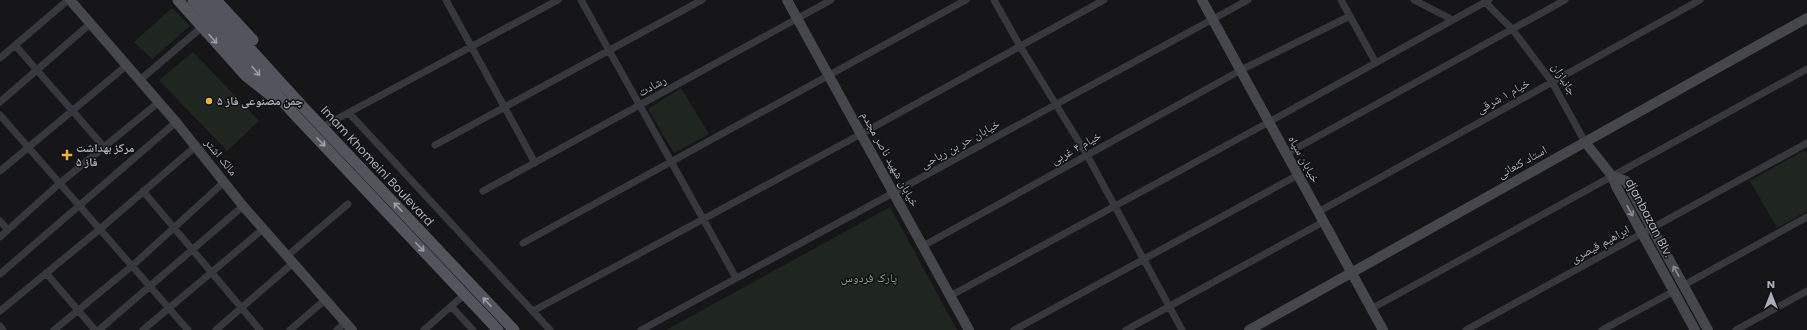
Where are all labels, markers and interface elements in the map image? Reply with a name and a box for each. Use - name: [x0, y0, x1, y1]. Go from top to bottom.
- one-way arrow: [208, 34, 218, 44]
- street label: جانبازان: [1548, 59, 1581, 98]
- one-way arrow: [251, 66, 260, 76]
- street label: رشادت: [635, 71, 669, 100]
- street label: خیام ۱ شرقی: [1473, 74, 1533, 117]
- place label: چمن مصنوعی فاز ۵: [217, 92, 303, 109]
- marker: چمن مصنوعی فاز ۵: [204, 96, 214, 106]
- street label: Imam Khomeini Boulevard: [317, 102, 438, 229]
- street label: خیابان شهید ناصر مجدم: [857, 108, 924, 210]
- street label: خیابان حر بن ریاحی: [917, 115, 1003, 172]
- street label: خیام ۴ غربی: [1048, 127, 1104, 168]
- street label: خیابان سپاه: [1284, 132, 1325, 186]
- street label: مالک اشتر: [200, 134, 242, 179]
- one-way arrow: [316, 137, 326, 147]
- place label: مرکز بهداشت فاز ۵: [76, 139, 135, 170]
- street label: استاد کنعانی: [1494, 141, 1550, 182]
- marker: مرکز بهداشت فاز ۵: [61, 149, 73, 161]
- street label: djanbazan Blv.: [1621, 175, 1677, 260]
- one-way arrow: [393, 202, 403, 212]
- one-way arrow: [1626, 205, 1634, 217]
- street label: ابراهیم قیصری: [1567, 220, 1632, 267]
- one-way arrow: [415, 242, 425, 252]
- one-way arrow: [1672, 265, 1679, 277]
- park label: پارک فردوس: [841, 269, 898, 286]
- north arrow: [1751, 274, 1791, 314]
- text: N: [1767, 276, 1775, 292]
- one-way arrow: [482, 297, 492, 307]

